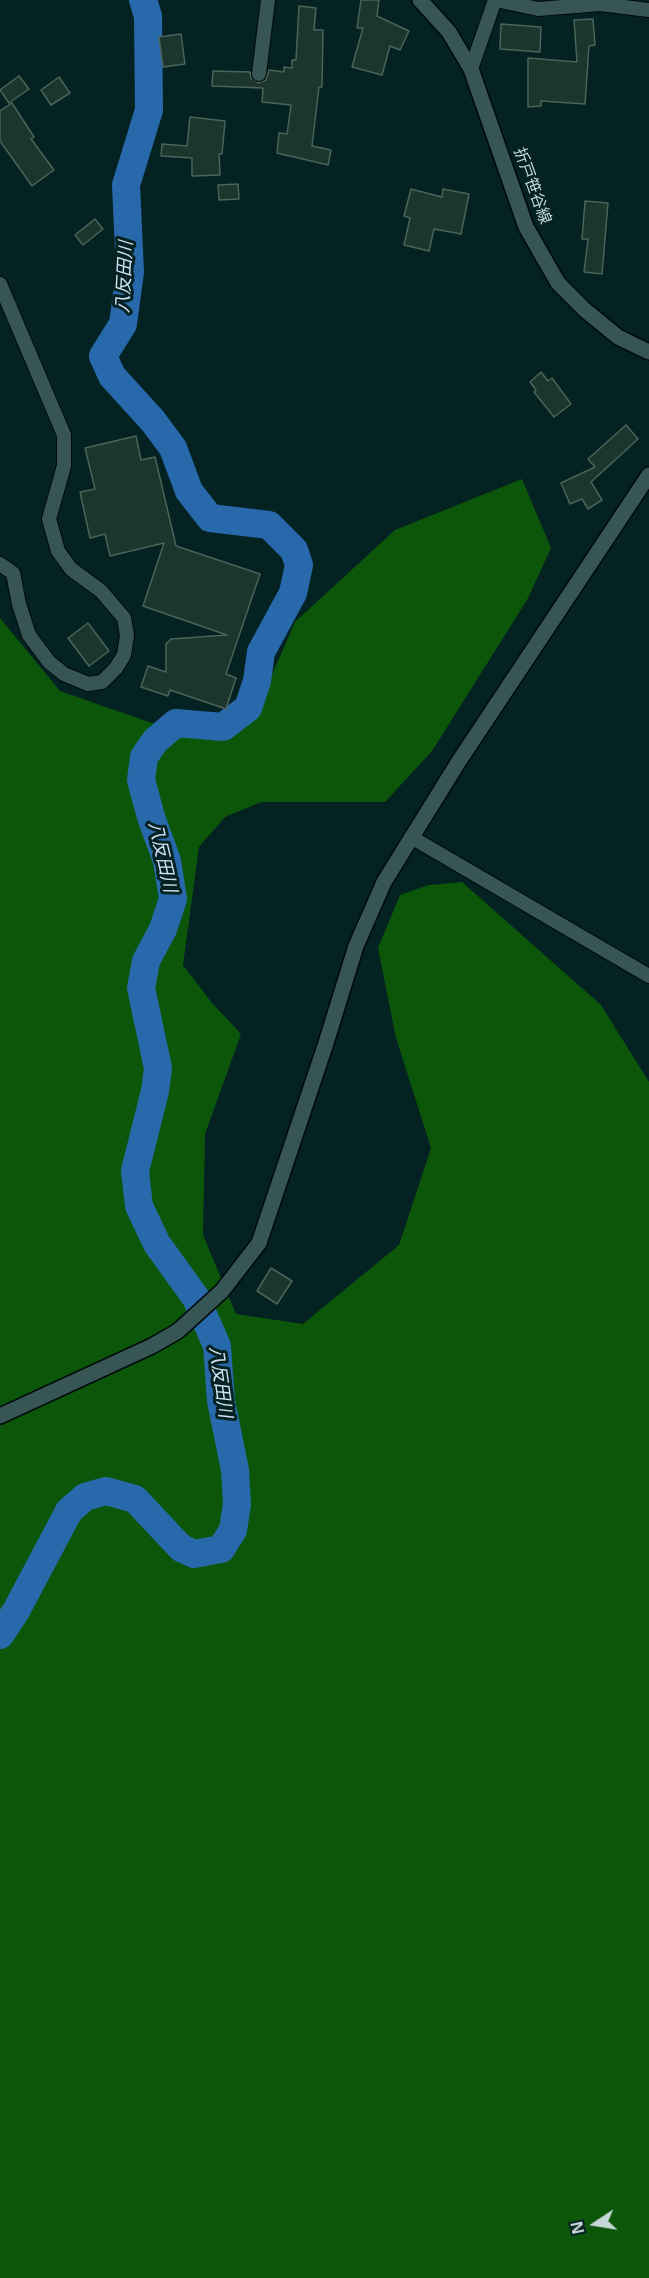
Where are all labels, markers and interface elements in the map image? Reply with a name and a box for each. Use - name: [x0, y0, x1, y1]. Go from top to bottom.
- street label: 折戸笹谷線: [509, 145, 555, 227]
- water label: 八反田川: [112, 240, 138, 314]
- water label: 八反田川: [143, 819, 181, 895]
- water label: 八反田川: [204, 1345, 236, 1419]
- north arrow: [565, 2194, 625, 2254]
- text: N: [565, 2219, 590, 2236]

